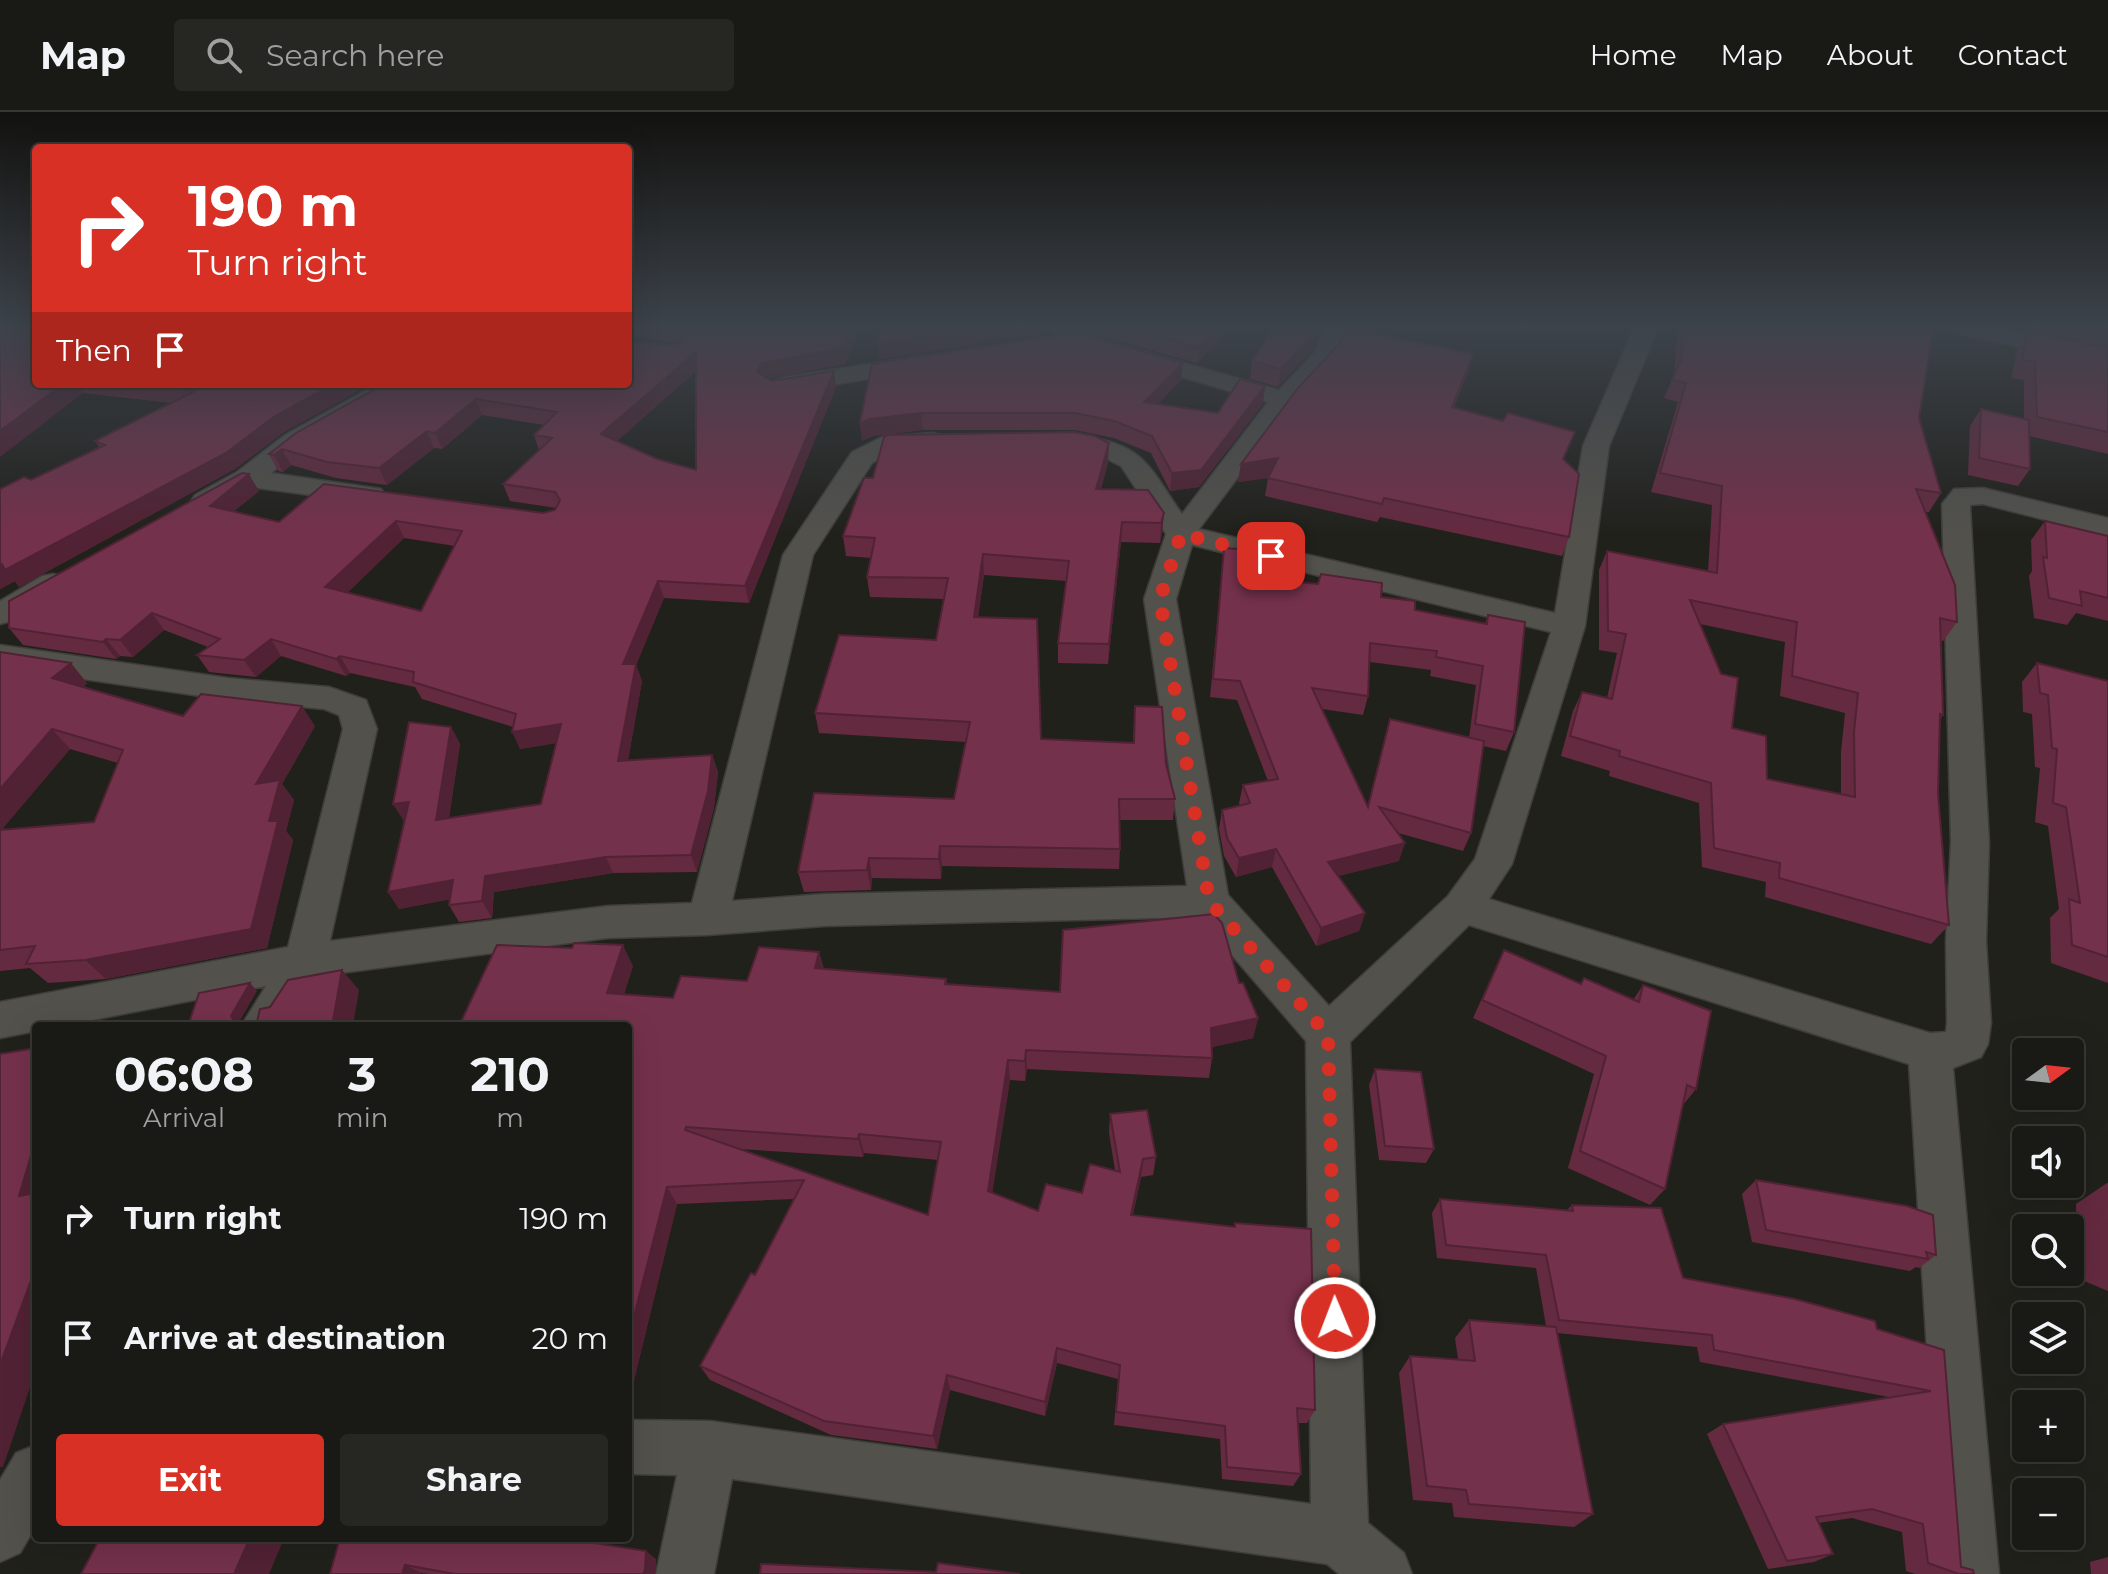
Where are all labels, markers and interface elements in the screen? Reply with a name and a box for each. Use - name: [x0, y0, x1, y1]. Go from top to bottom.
- search box: [174, 19, 734, 91]
- text: Map: [40, 32, 126, 79]
- icon: search: [202, 33, 246, 77]
- text: Search here: [266, 37, 444, 74]
- text: Home: [1590, 38, 1677, 72]
- text: Map: [1721, 38, 1783, 72]
- text: About: [1827, 38, 1914, 72]
- text: Contact: [1958, 38, 2068, 72]
- text: 190 m: [188, 172, 358, 240]
- icon: right: [56, 176, 160, 280]
- text: Turn right: [188, 240, 368, 284]
- icon: arrive: [148, 328, 192, 372]
- text: Then: [56, 332, 132, 369]
- pin: [1237, 522, 1305, 590]
- icon: arrive: [1249, 534, 1293, 578]
- north arrow: [2012, 1038, 2084, 1110]
- map controls: [2012, 1038, 2084, 1550]
- text: 06:08: [114, 1045, 254, 1103]
- text: 3: [348, 1045, 376, 1103]
- text: 210: [470, 1045, 550, 1103]
- text: Arrival: [143, 1102, 225, 1134]
- text: min: [336, 1102, 388, 1134]
- text: m: [496, 1102, 524, 1134]
- button: sound: [2012, 1126, 2084, 1198]
- icon: right: [56, 1196, 100, 1240]
- text: Turn right: [124, 1200, 281, 1237]
- text: 190 m: [519, 1200, 608, 1237]
- button: search: [2012, 1214, 2084, 1286]
- position arrow: [1293, 1276, 1377, 1360]
- button: layers: [2012, 1302, 2084, 1374]
- icon: arrive: [56, 1316, 100, 1360]
- text: Arrive at destination: [124, 1320, 446, 1357]
- text: 20 m: [531, 1320, 608, 1357]
- button: +: [2012, 1390, 2084, 1462]
- button: Exit: [56, 1434, 324, 1526]
- button: Share: [340, 1434, 608, 1526]
- button: −: [2012, 1478, 2084, 1550]

